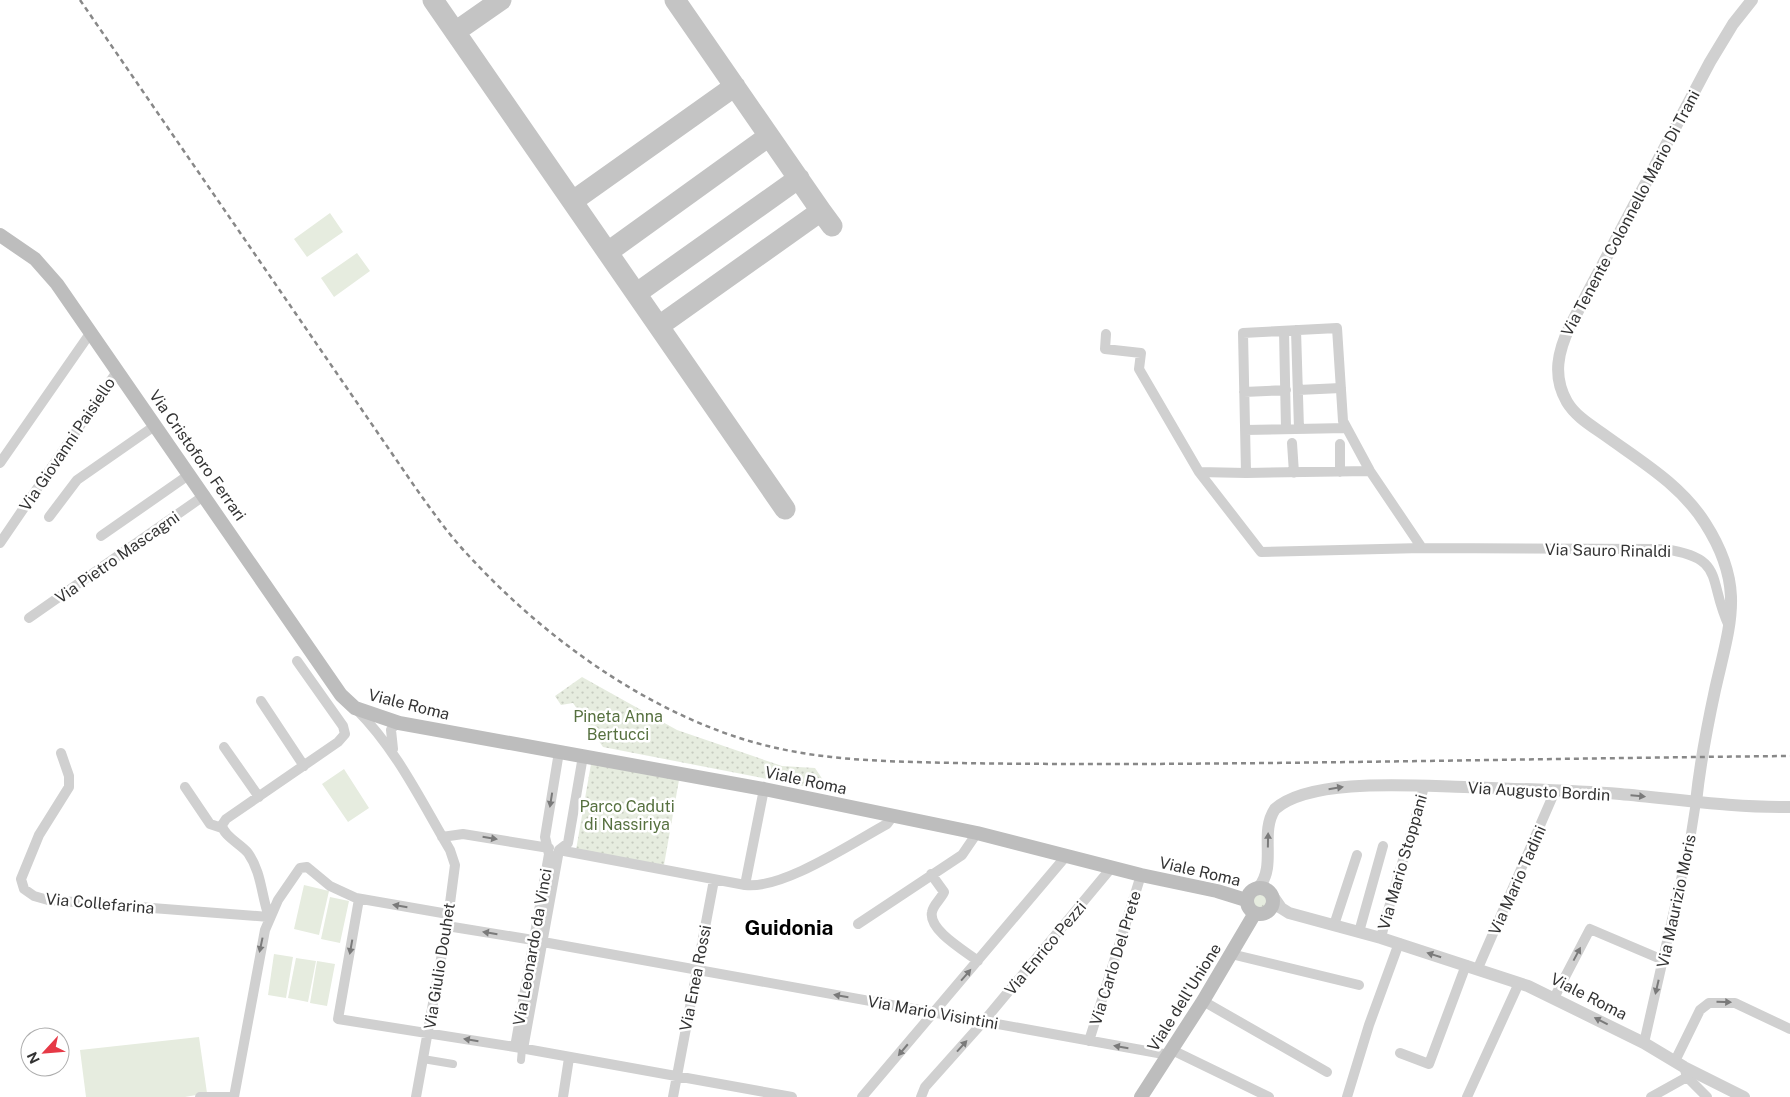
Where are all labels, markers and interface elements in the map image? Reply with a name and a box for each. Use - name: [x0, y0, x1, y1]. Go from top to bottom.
- street label: Via Tenente Colonnello Mario Di Trani: [1557, 87, 1704, 339]
- street label: Via Giovanni Paisiello: [16, 374, 119, 515]
- street label: Via Cristoforo Ferrari: [145, 386, 250, 524]
- street label: Via Pietro Mascagni: [52, 507, 183, 607]
- street label: Via Sauro Rinaldi: [1545, 540, 1671, 561]
- street label: Viale Roma: [366, 685, 452, 724]
- park label: Pineta Anna Bertucci: [573, 707, 663, 744]
- street label: Viale Roma: [763, 763, 849, 798]
- street label: Via Augusto Bordin: [1467, 778, 1611, 805]
- one-way arrow: [1329, 783, 1345, 791]
- one-way arrow: [547, 792, 555, 808]
- street label: Via Mario Stoppani: [1374, 792, 1431, 932]
- one-way arrow: [1631, 792, 1647, 800]
- park label: Parco Caduti di Nassiriya: [579, 797, 675, 834]
- street label: Via Mario Tadini: [1485, 823, 1550, 938]
- one-way arrow: [1264, 832, 1272, 848]
- street label: Via Maurizio Moris: [1653, 833, 1700, 970]
- one-way arrow: [483, 835, 499, 843]
- street label: Viale Roma: [1157, 853, 1243, 890]
- street label: Via Leonardo da Vinci: [509, 867, 556, 1027]
- street label: Via Collefarina: [45, 889, 155, 918]
- street label: Via Carlo Del Prete: [1086, 889, 1145, 1028]
- street label: Via Enrico Pezzi: [1001, 898, 1090, 999]
- one-way arrow: [392, 901, 408, 909]
- street label: Via Giulio Douhet: [420, 902, 459, 1031]
- district label: Guidonia: [745, 915, 833, 940]
- street label: Via Enea Rossi: [676, 923, 715, 1033]
- one-way arrow: [482, 928, 498, 936]
- one-way arrow: [257, 937, 265, 952]
- one-way arrow: [347, 939, 355, 955]
- street label: Viale dell'Unione: [1144, 940, 1225, 1055]
- one-way arrow: [1573, 947, 1581, 962]
- one-way arrow: [1427, 950, 1442, 958]
- street label: Viale Roma: [1547, 969, 1630, 1024]
- one-way arrow: [960, 970, 972, 982]
- one-way arrow: [1653, 979, 1661, 994]
- one-way arrow: [832, 991, 848, 999]
- street label: Via Mario Visintini: [866, 992, 1000, 1033]
- one-way arrow: [1716, 999, 1732, 1007]
- one-way arrow: [1594, 1017, 1608, 1025]
- north arrow: [20, 1027, 70, 1077]
- one-way arrow: [463, 1036, 479, 1044]
- one-way arrow: [956, 1040, 968, 1052]
- one-way arrow: [1113, 1042, 1129, 1050]
- one-way arrow: [897, 1043, 908, 1056]
- text: N: [24, 1049, 43, 1066]

